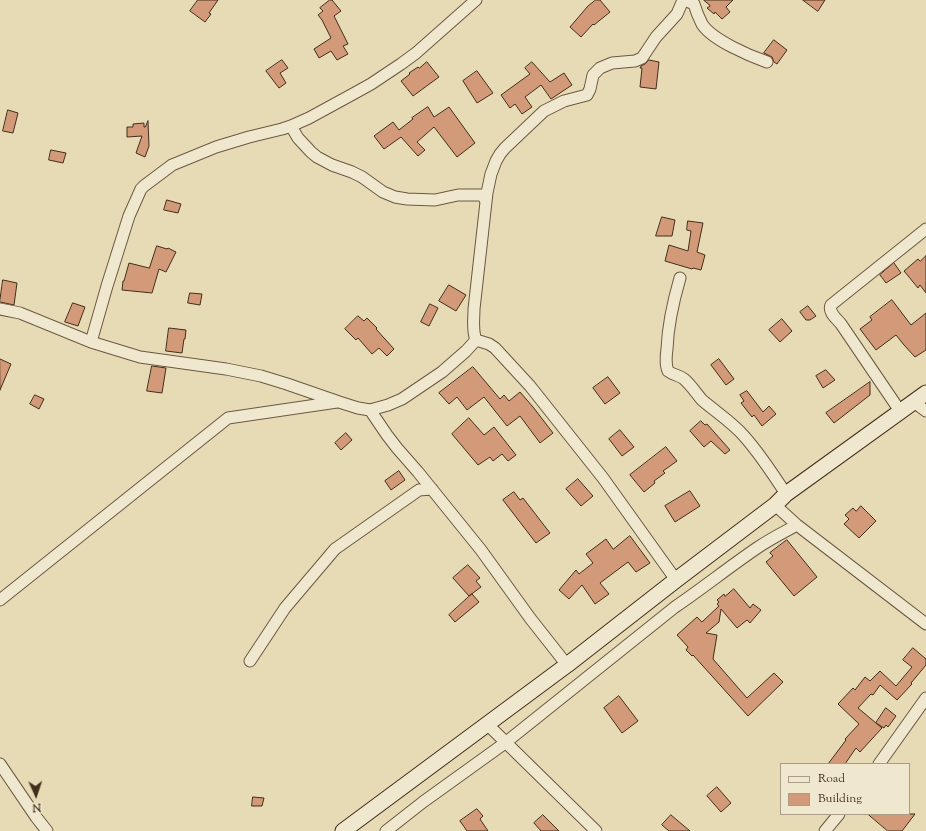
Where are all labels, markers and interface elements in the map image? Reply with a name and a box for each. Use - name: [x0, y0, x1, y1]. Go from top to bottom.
- legend: [780, 763, 910, 815]
- text: Road: [818, 770, 845, 788]
- north arrow: [16, 775, 56, 815]
- text: Building: [818, 790, 862, 808]
- text: N: [32, 799, 41, 815]

